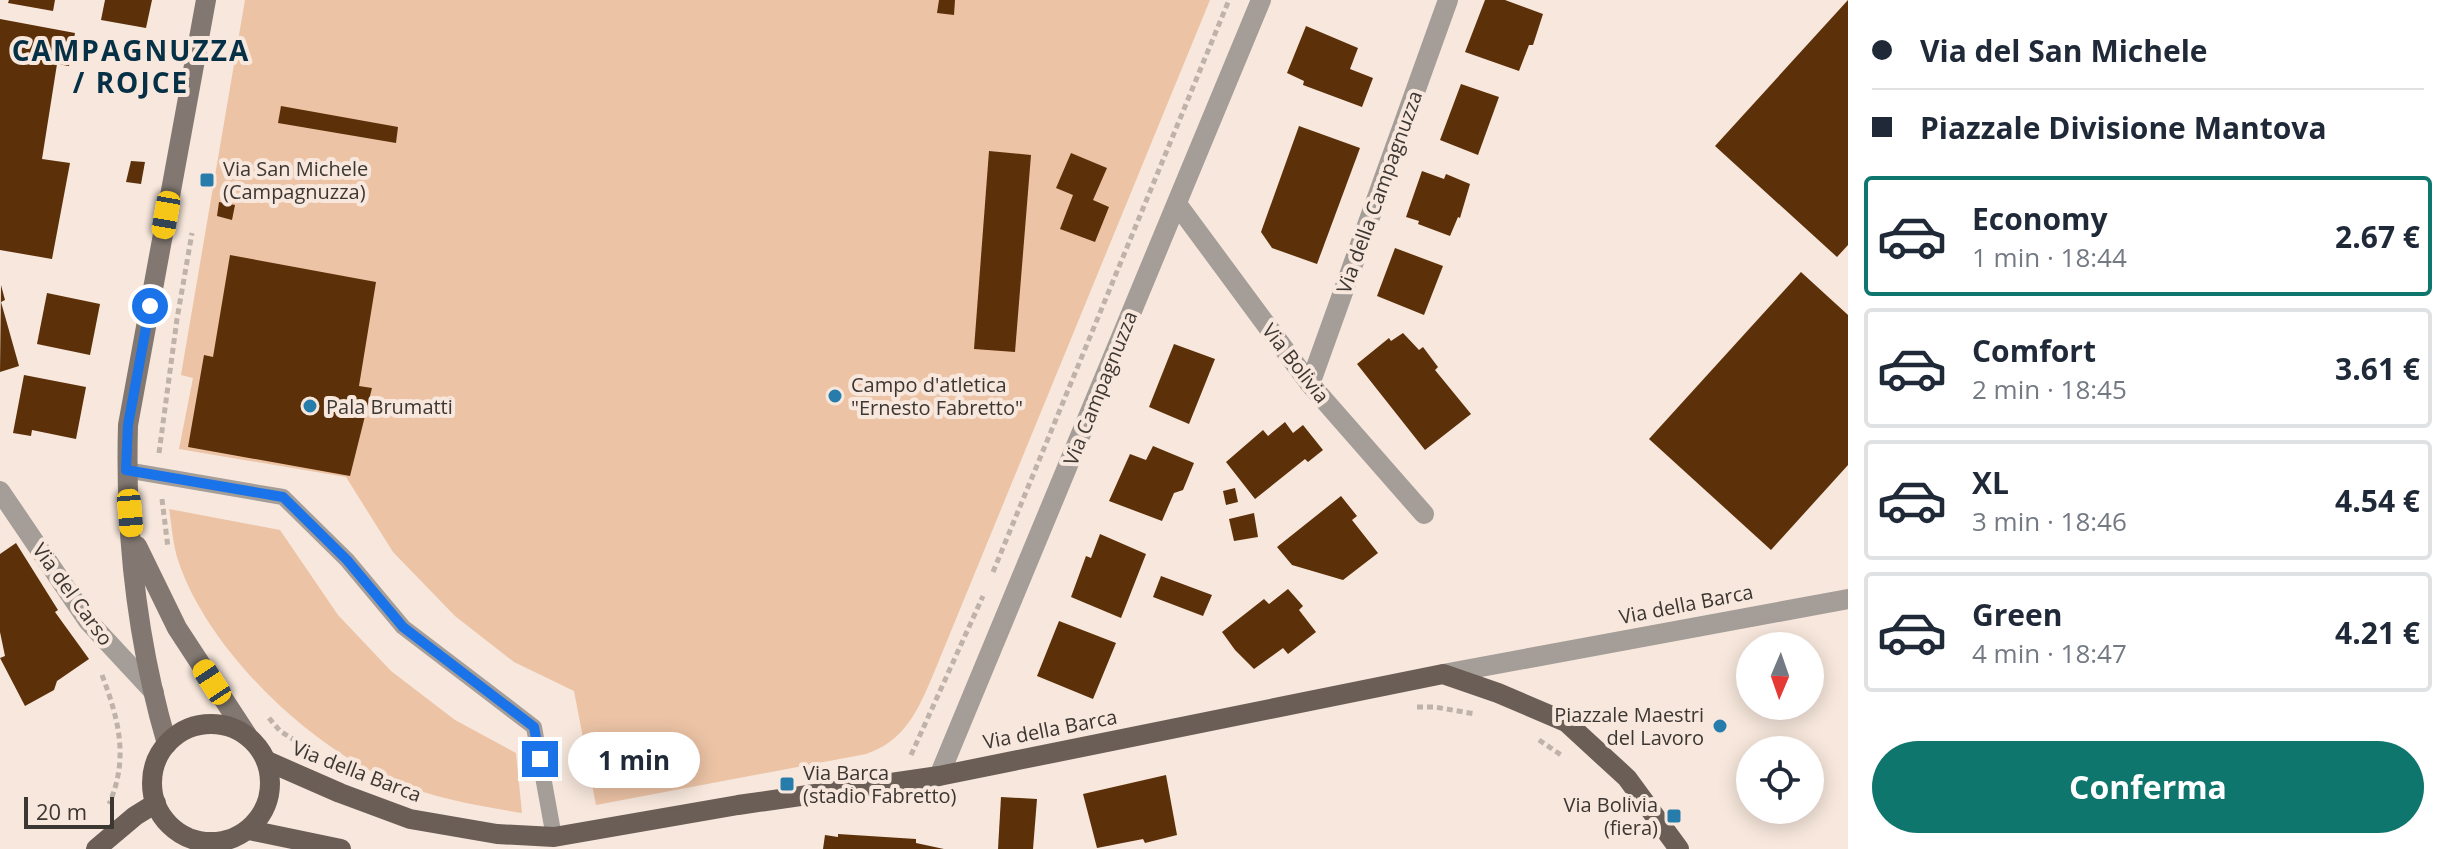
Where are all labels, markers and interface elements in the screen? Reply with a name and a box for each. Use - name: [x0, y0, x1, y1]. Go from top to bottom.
- text: Via del San Michele: [1920, 30, 2208, 71]
- district label: CAMPAGNUZZA / ROJCE: [12, 31, 250, 101]
- street label: Via della Campagnuzza: [1330, 87, 1428, 297]
- text: Piazzale Divisione Mantova: [1920, 107, 2327, 148]
- place label: Via San Michele (Campagnuzza): [223, 155, 368, 205]
- marker: Via San Michele (Campagnuzza): [198, 171, 216, 189]
- car: [150, 189, 182, 241]
- text: Economy: [1972, 198, 2108, 239]
- icon: car: [1876, 200, 1948, 272]
- text: 2.67 €: [2335, 216, 2420, 257]
- text: 1 min · 18:44: [1972, 239, 2127, 275]
- route start: [132, 288, 168, 324]
- street label: Via Campagnuzza: [1057, 307, 1143, 469]
- street label: Via Bolivia: [1256, 317, 1336, 409]
- text: Comfort: [1972, 330, 2096, 371]
- icon: car: [1876, 332, 1948, 404]
- text: 3.61 €: [2335, 348, 2420, 389]
- place label: Campo d'atletica "Ernesto Fabretto": [851, 371, 1023, 421]
- text: 2 min · 18:45: [1972, 371, 2127, 407]
- marker: Campo d'atletica "Ernesto Fabretto": [826, 387, 844, 405]
- place label: Pala Brumatti: [326, 393, 453, 420]
- marker: Pala Brumatti: [301, 397, 319, 415]
- text: XL: [1972, 462, 2009, 503]
- icon: car: [1876, 464, 1948, 536]
- text: 4.54 €: [2335, 480, 2420, 521]
- car: [116, 488, 144, 538]
- text: 3 min · 18:46: [1972, 503, 2127, 539]
- street label: Via del Carso: [27, 537, 119, 651]
- street label: Via della Barca: [1617, 578, 1755, 630]
- text: Green: [1972, 594, 2063, 635]
- icon: car: [1876, 596, 1948, 668]
- text: 4.21 €: [2335, 612, 2420, 653]
- north arrow: [1736, 632, 1824, 720]
- map controls: [1736, 632, 1824, 824]
- text: 4 min · 18:47: [1972, 635, 2127, 671]
- car: [189, 655, 235, 709]
- place label: Piazzale Maestri del Lavoro: [1554, 701, 1704, 751]
- street label: Via della Barca: [981, 703, 1119, 755]
- marker: Piazzale Maestri del Lavoro: [1711, 717, 1729, 735]
- callout: 1 min: [568, 731, 700, 787]
- street label: Via della Barca: [289, 734, 425, 808]
- button: locate: [1736, 736, 1824, 824]
- route end: [522, 741, 558, 777]
- button: Conferma: [1872, 741, 2424, 833]
- text: 1 min: [598, 742, 670, 778]
- place label: Via Barca (stadio Fabretto): [803, 759, 957, 809]
- marker: Via Barca (stadio Fabretto): [778, 775, 796, 793]
- place label: Via Bolivia (fiera): [1564, 791, 1658, 841]
- scale bar: [24, 793, 114, 829]
- text: 20 m: [36, 796, 87, 826]
- marker: Via Bolivia (fiera): [1665, 807, 1683, 825]

